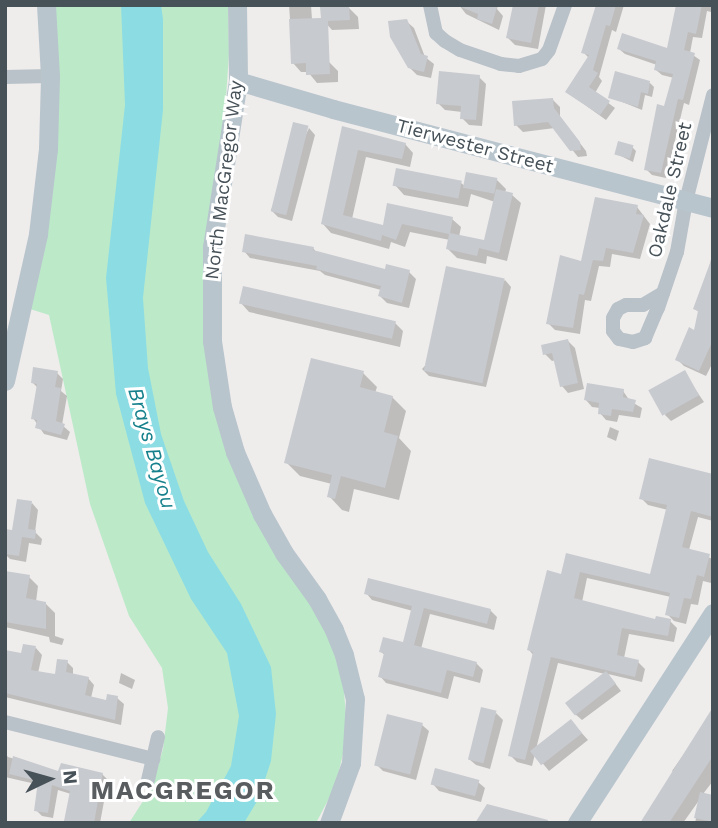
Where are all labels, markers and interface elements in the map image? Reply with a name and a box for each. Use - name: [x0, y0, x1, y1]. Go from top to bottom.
- street label: North MacGregor Way: [200, 79, 248, 281]
- street label: Tierwester Street: [394, 114, 556, 178]
- street label: Oakdale Street: [643, 120, 697, 260]
- water label: Brays Bayou: [123, 384, 181, 512]
- north arrow: [14, 744, 84, 814]
- text: N: [58, 769, 82, 785]
- district label: MACGREGOR: [92, 775, 274, 807]

